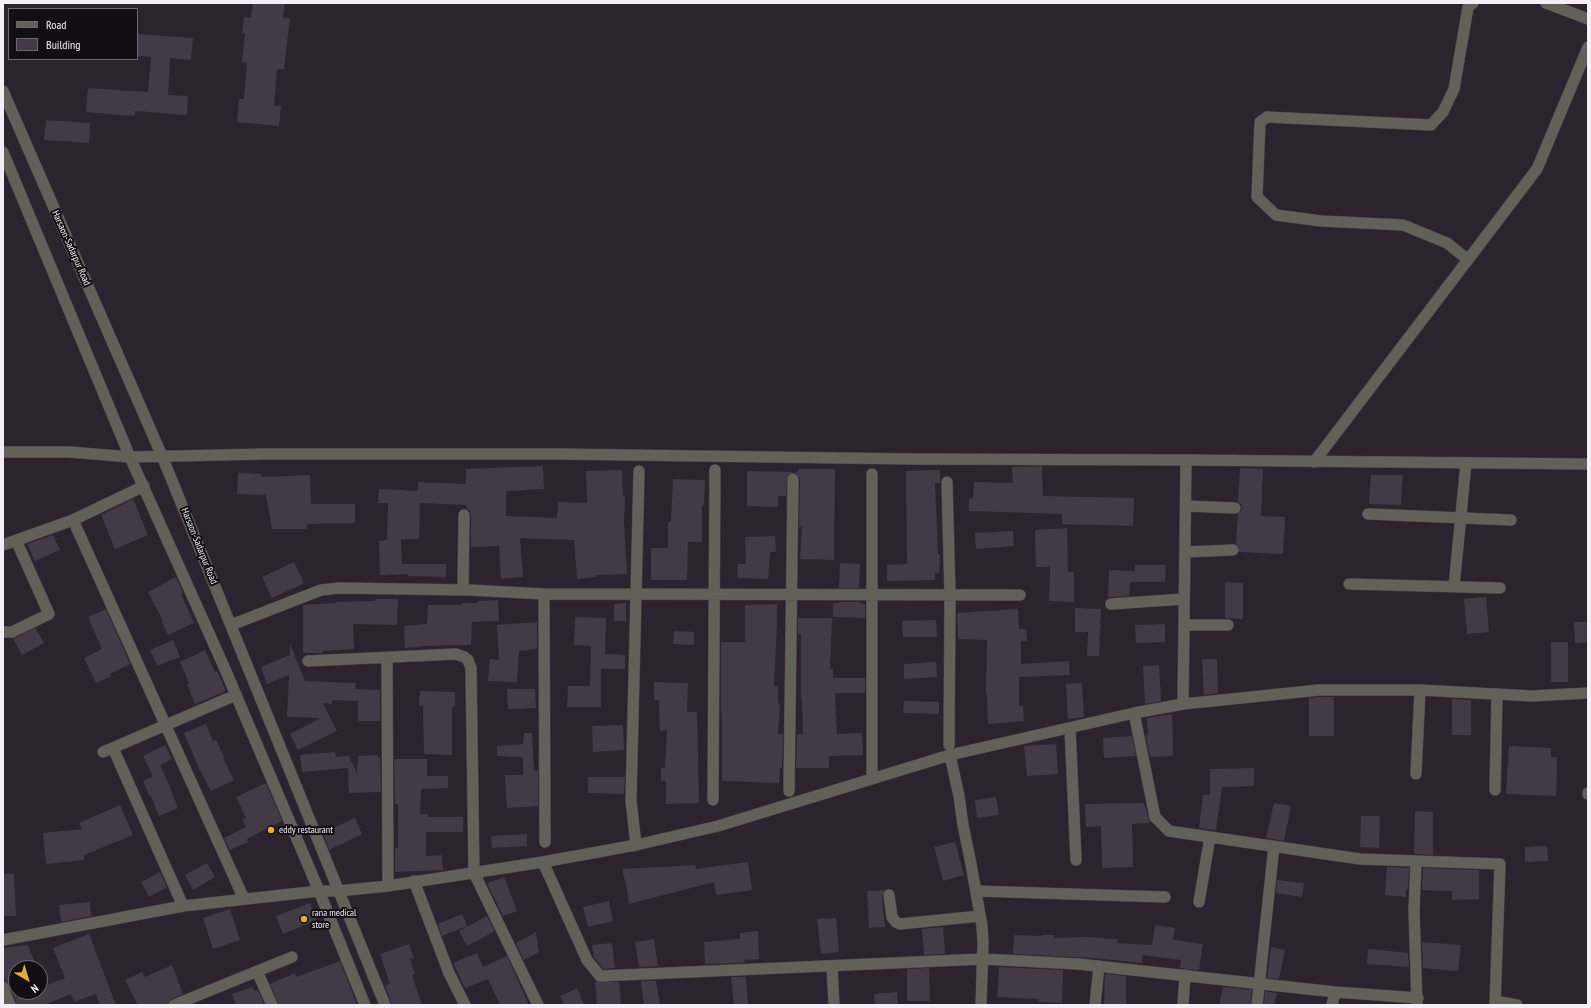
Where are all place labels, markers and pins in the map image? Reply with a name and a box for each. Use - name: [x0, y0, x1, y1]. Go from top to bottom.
- place label: eddy restaurant: [279, 824, 333, 836]
- marker: eddy restaurant: [266, 825, 276, 835]
- place label: rana medical store: [312, 907, 356, 930]
- marker: rana medical store: [299, 914, 309, 924]

